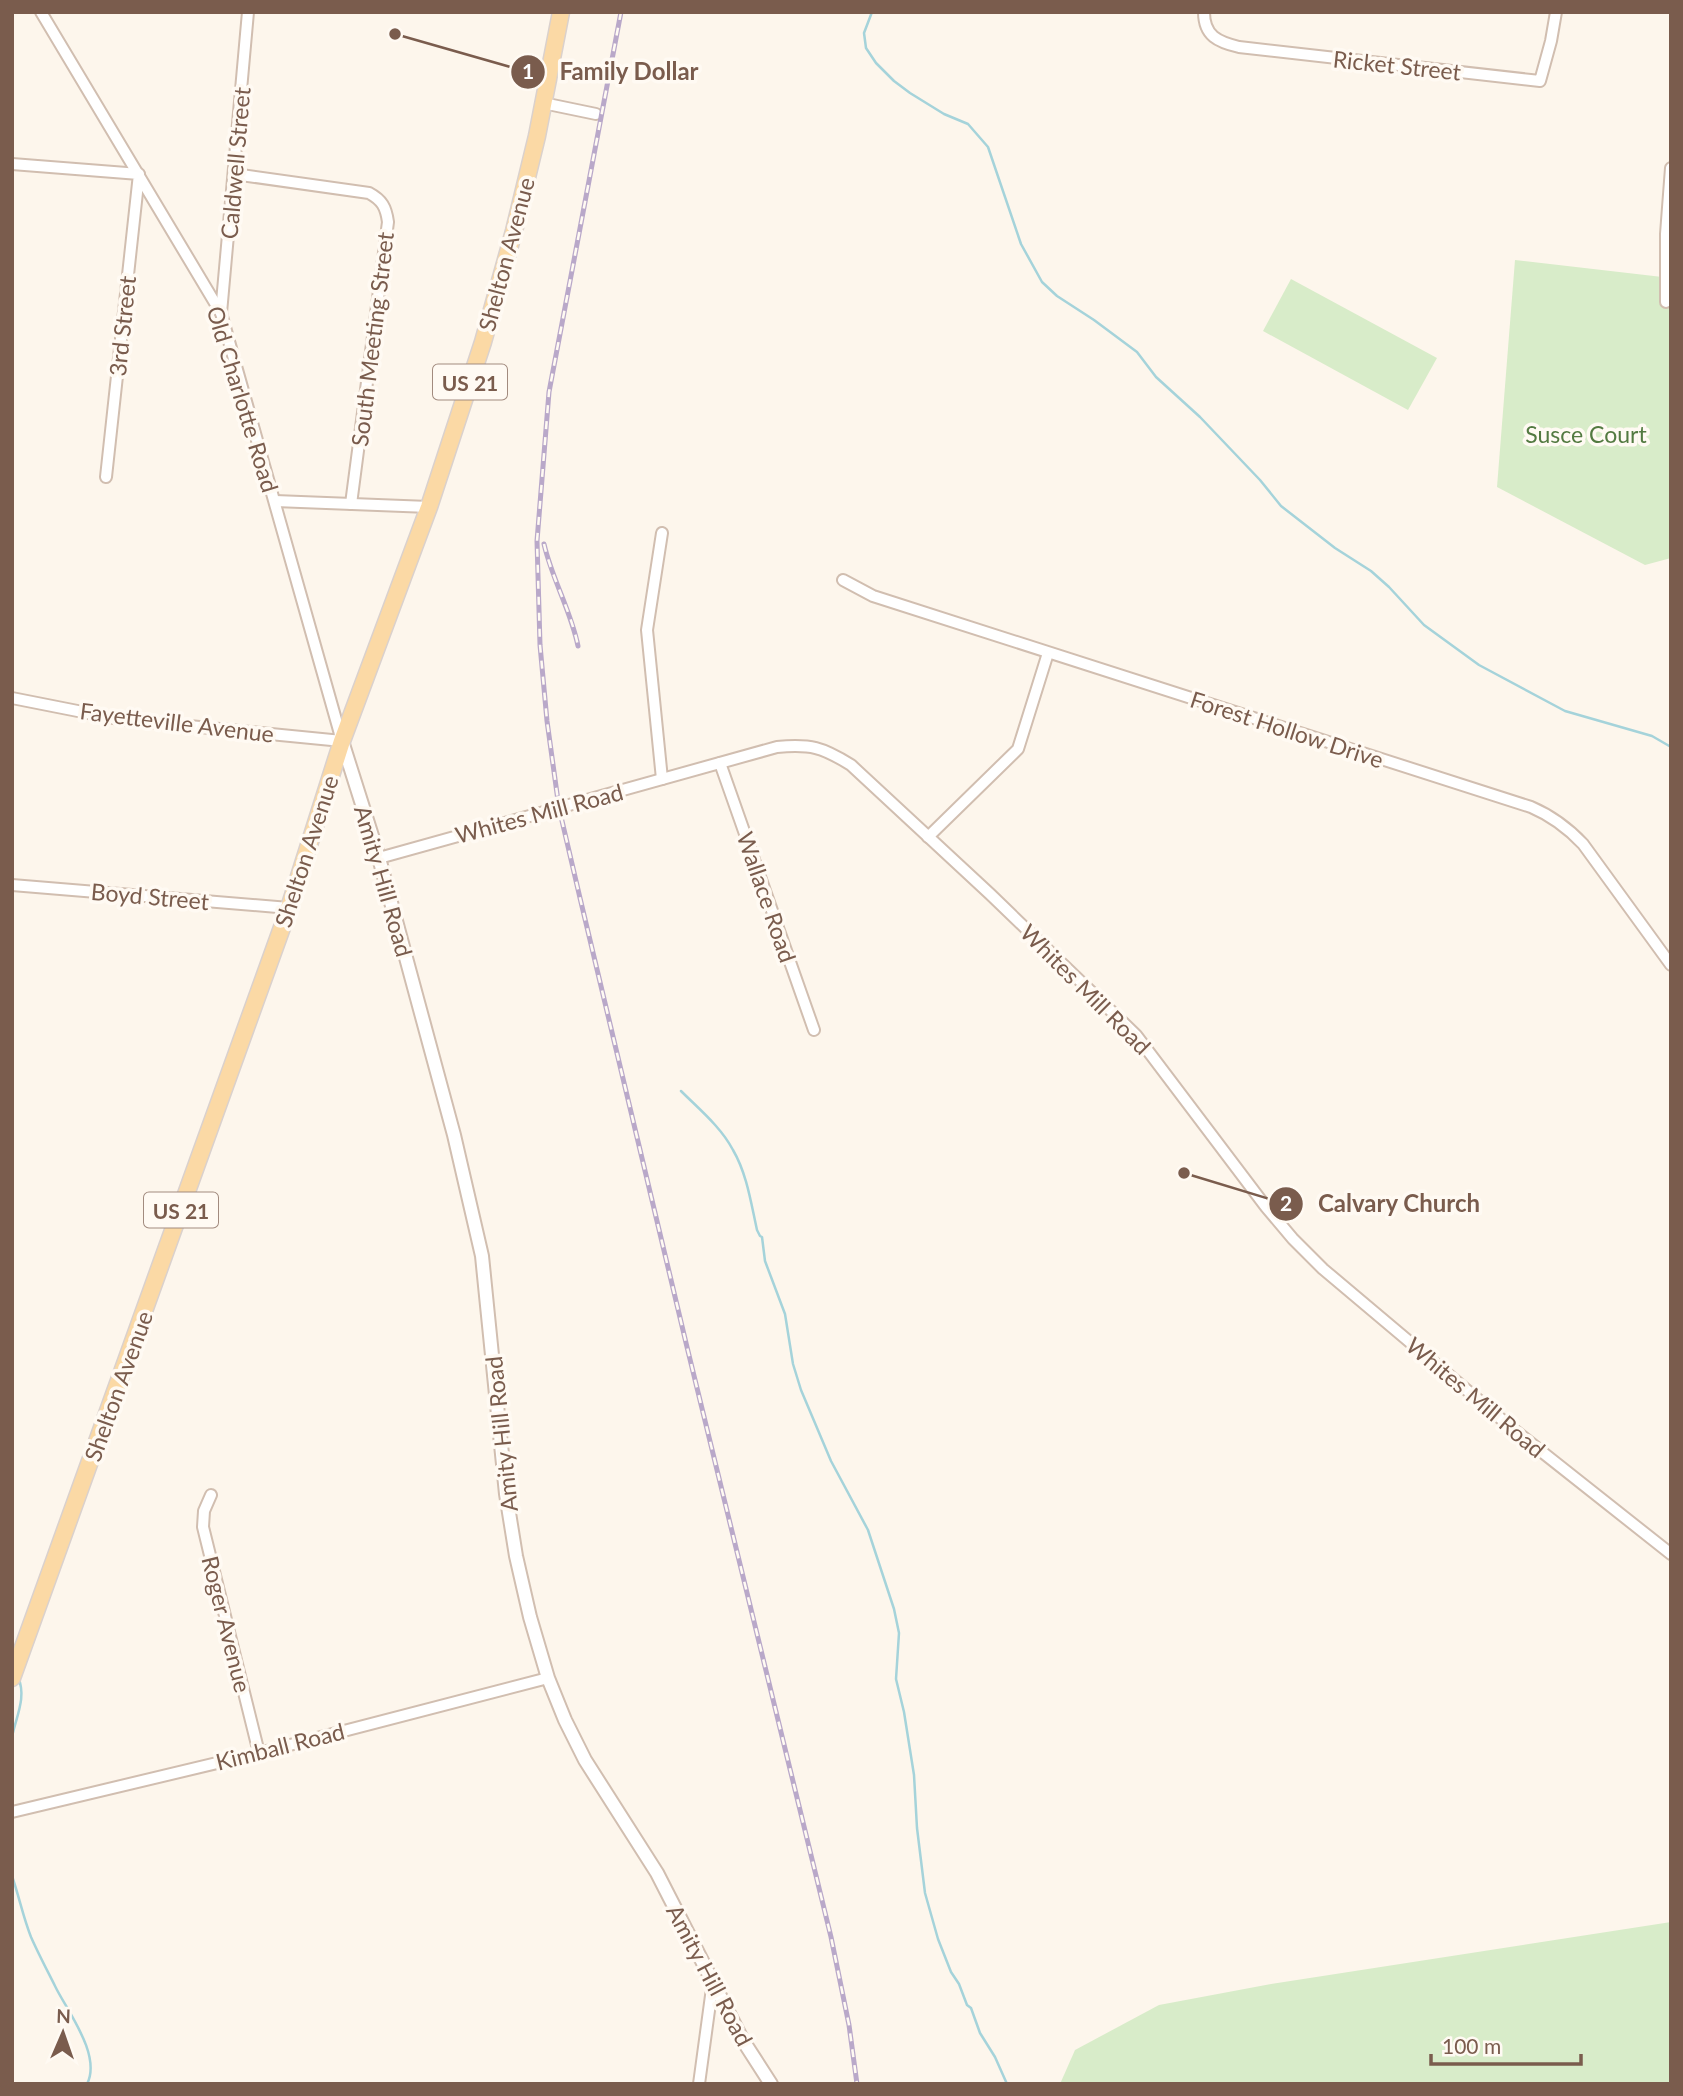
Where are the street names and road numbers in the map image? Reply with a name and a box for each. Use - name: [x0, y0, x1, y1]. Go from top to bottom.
- street label: Ricket Street: [1332, 44, 1463, 86]
- street label: Caldwell Street: [214, 85, 256, 240]
- street label: Shelton Avenue: [472, 174, 540, 334]
- street label: South Meeting Street: [345, 229, 399, 448]
- street label: 3rd Street: [103, 274, 141, 377]
- street label: Old Charlotte Road: [201, 302, 285, 496]
- road number: US 21: [433, 364, 507, 400]
- street label: Forest Hollow Drive: [1187, 685, 1387, 773]
- street label: Fayetteville Avenue: [78, 696, 276, 748]
- street label: Shelton Avenue: [268, 772, 344, 930]
- street label: Whites Mill Road: [452, 777, 626, 849]
- street label: Amity Hill Road: [349, 802, 419, 960]
- street label: Wallace Road: [732, 828, 802, 966]
- street label: Boyd Street: [90, 877, 211, 915]
- street label: Whites Mill Road: [1015, 918, 1157, 1060]
- road number: US 21: [144, 1192, 218, 1228]
- street label: Shelton Avenue: [78, 1307, 158, 1465]
- street label: Whites Mill Road: [1401, 1331, 1551, 1463]
- street label: Amity Hill Road: [479, 1355, 523, 1513]
- street label: Roger Avenue: [197, 1553, 257, 1695]
- street label: Kimball Road: [213, 1716, 347, 1776]
- street label: Amity Hill Road: [661, 1900, 759, 2050]

